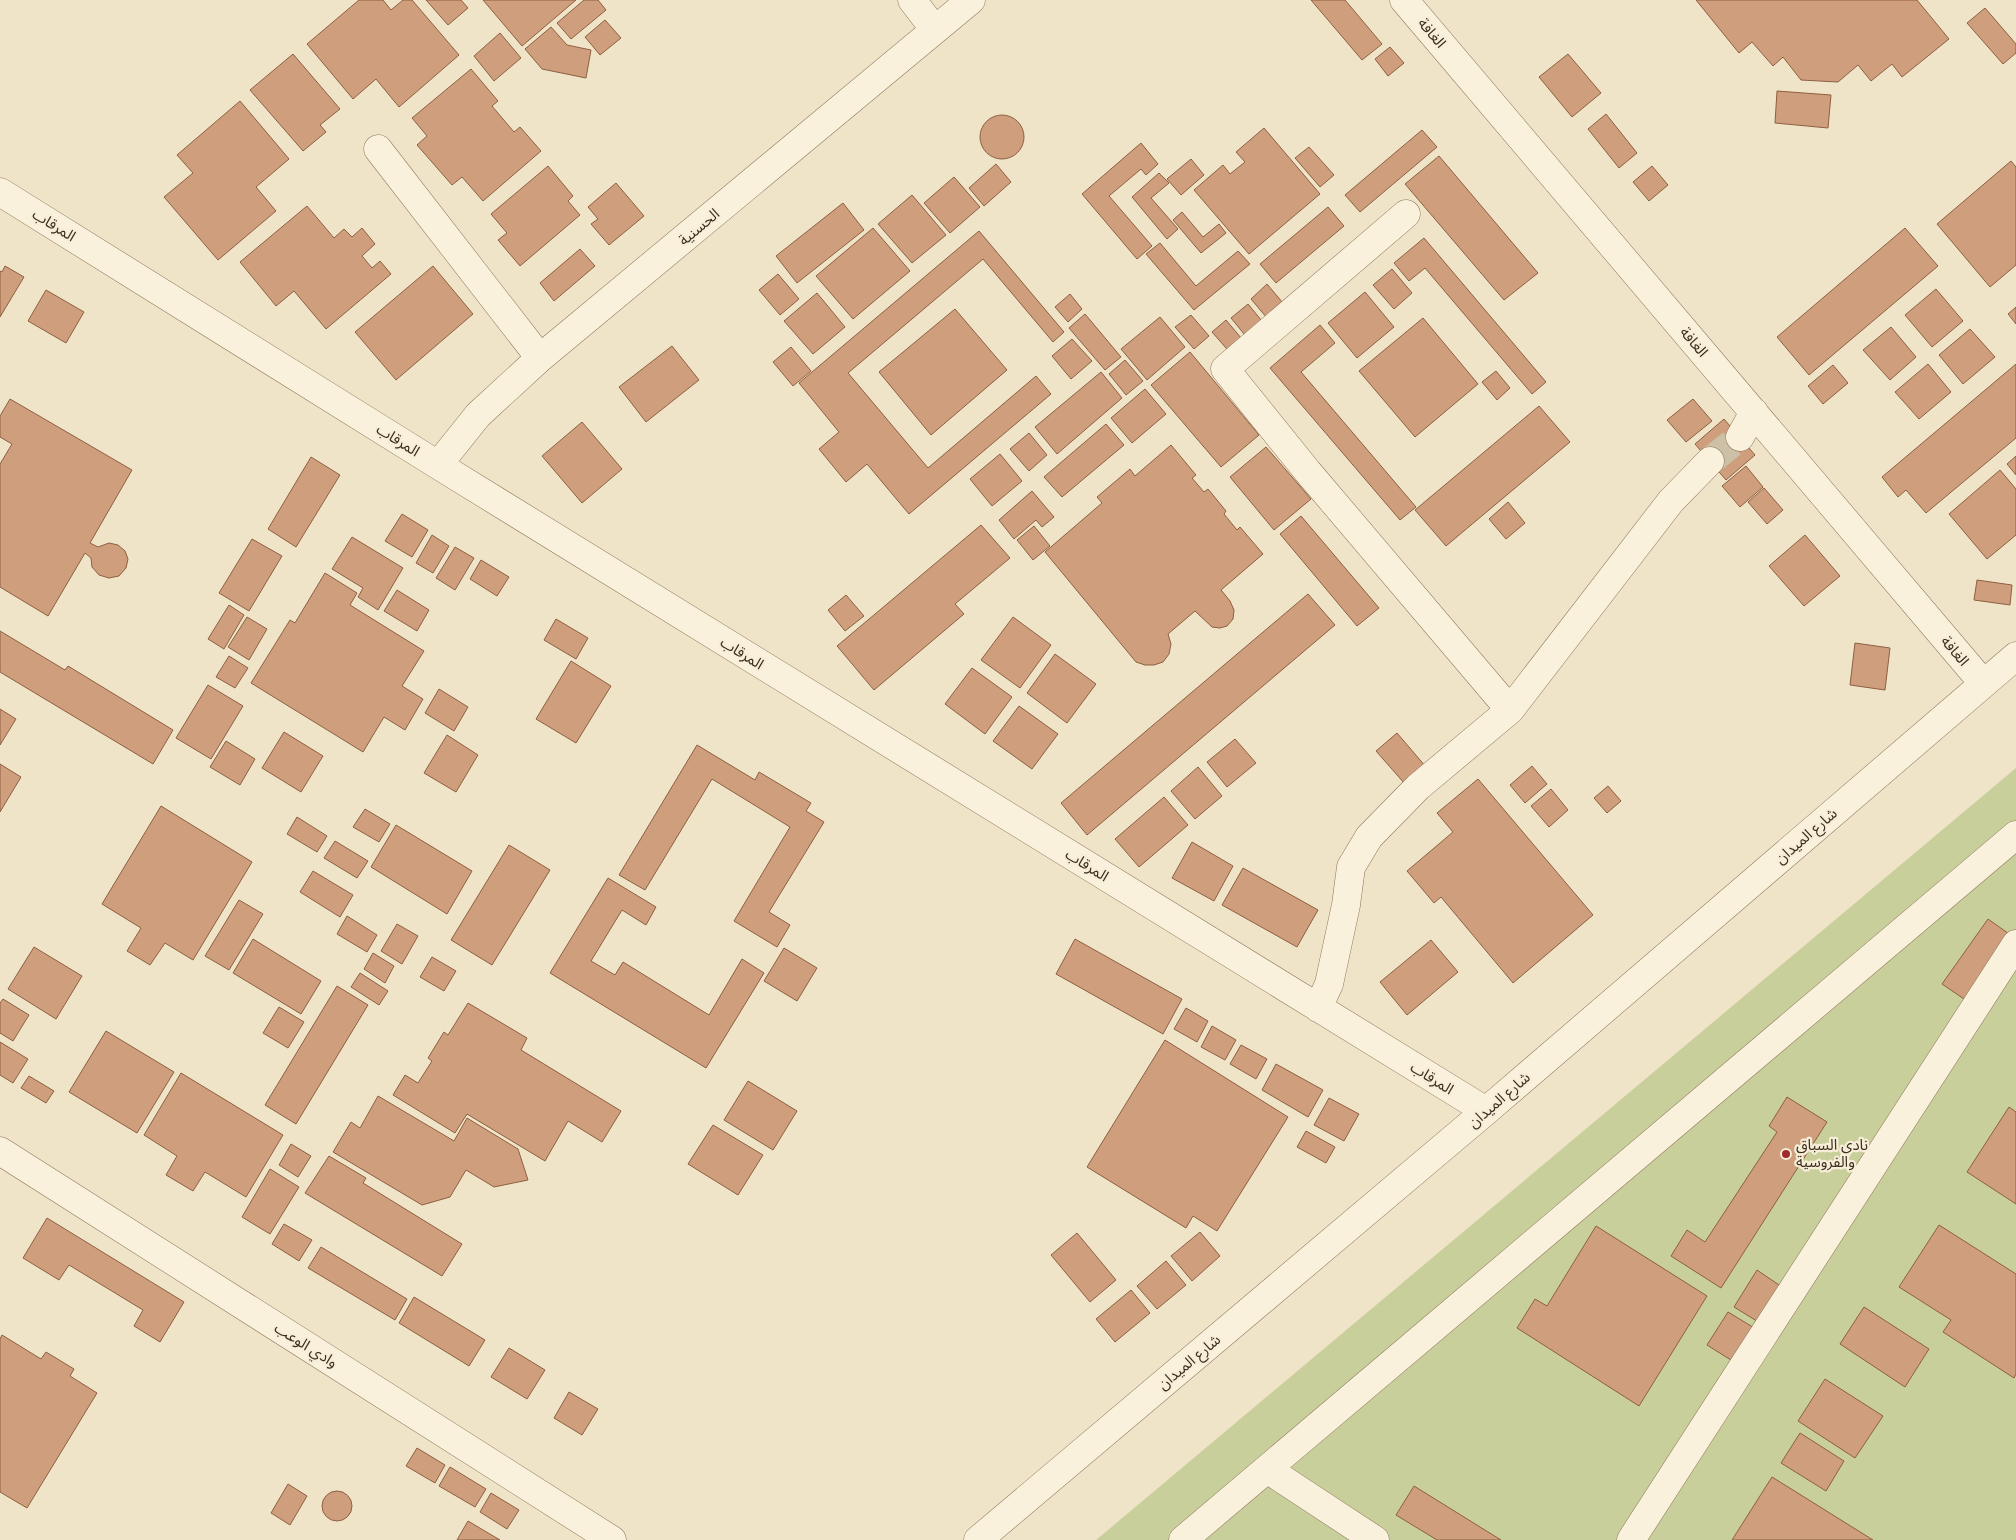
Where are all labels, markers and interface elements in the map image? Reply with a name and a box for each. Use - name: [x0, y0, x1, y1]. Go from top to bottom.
- street label: الغافة: [1414, 13, 1451, 52]
- street label: المرقاب: [29, 203, 80, 245]
- street label: الحسنية: [674, 203, 723, 249]
- street label: الغافة: [1676, 322, 1713, 361]
- street label: المرقاب: [373, 418, 424, 460]
- street label: المرقاب: [717, 631, 768, 673]
- street label: الغافة: [1937, 631, 1974, 670]
- street label: شارع الميدان: [1770, 802, 1843, 870]
- street label: المرقاب: [1062, 843, 1113, 885]
- street label: المرقاب: [1407, 1056, 1458, 1098]
- street label: شارع الميدان: [1463, 1066, 1536, 1134]
- place label: نادي السباق والفروسية: [1796, 1134, 1868, 1171]
- marker: نادي السباق والفروسية: [1780, 1148, 1792, 1160]
- street label: وادي الوعب: [270, 1317, 342, 1374]
- street label: شارع الميدان: [1153, 1329, 1226, 1396]

